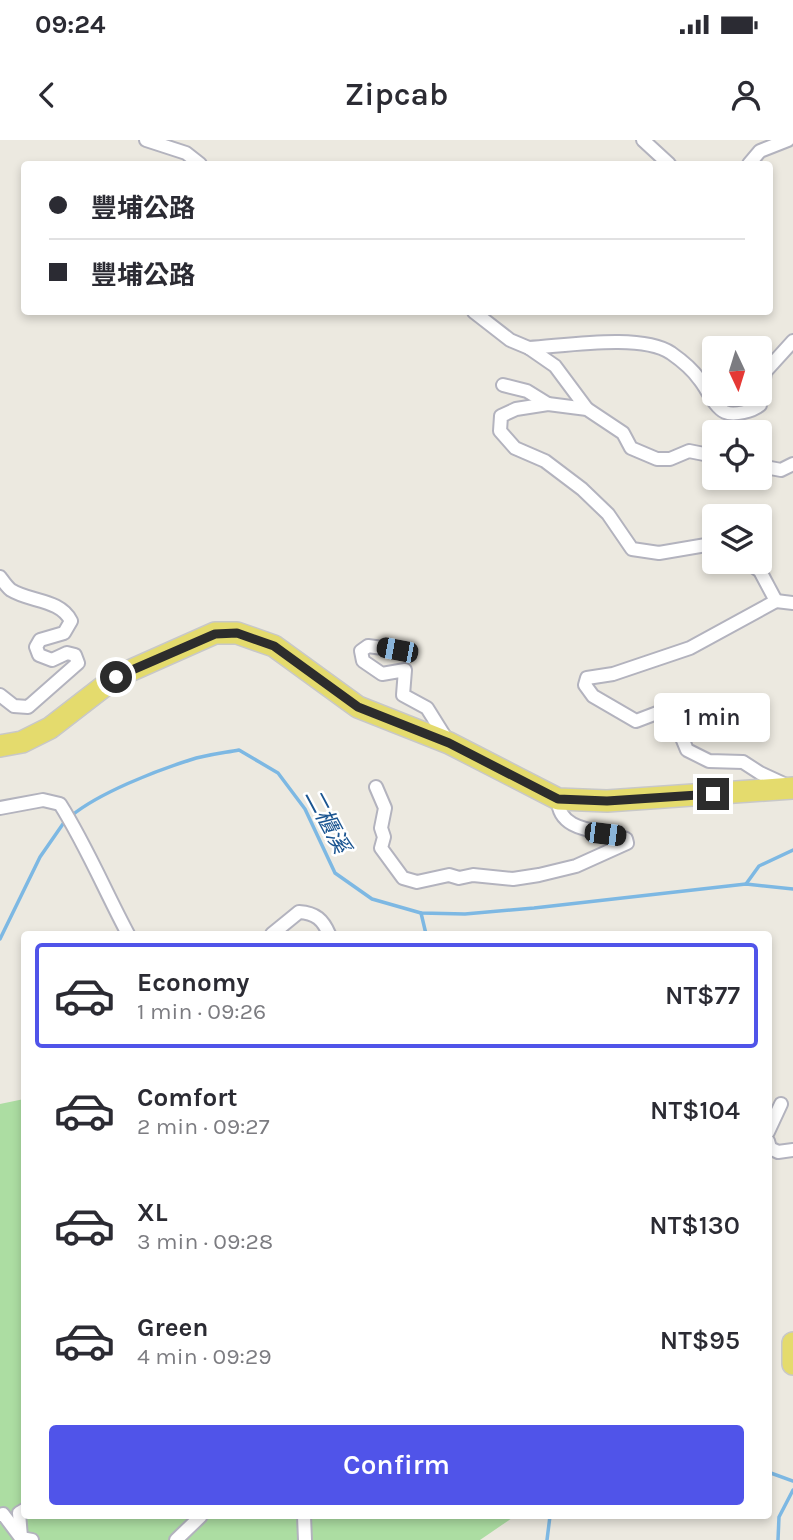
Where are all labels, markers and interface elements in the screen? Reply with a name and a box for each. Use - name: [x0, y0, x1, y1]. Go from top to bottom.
- text: 09:24: [35, 9, 106, 40]
- icon: back: [28, 76, 66, 114]
- text: Zipcab: [344, 76, 449, 113]
- icon: person: [727, 76, 765, 114]
- text: 豐埔公路: [91, 193, 195, 224]
- text: 豐埔公路: [91, 260, 195, 291]
- north arrow: [702, 336, 772, 406]
- map controls: [702, 336, 772, 574]
- button: locate: [702, 420, 772, 490]
- button: layers: [702, 504, 772, 574]
- car: [375, 636, 420, 664]
- route start: [100, 661, 132, 693]
- callout: 1 min: [655, 692, 771, 742]
- text: 1 min: [683, 704, 741, 731]
- route end: [697, 778, 729, 810]
- water label: 二櫃溪: [299, 784, 357, 860]
- car: [583, 821, 628, 847]
- icon: car: [53, 964, 116, 1027]
- text: Economy: [137, 967, 249, 998]
- text: NT$77: [665, 980, 740, 1011]
- text: 1 min · 09:26: [137, 998, 266, 1025]
- icon: car: [53, 1079, 116, 1142]
- text: Comfort: [137, 1082, 238, 1113]
- text: NT$104: [650, 1095, 740, 1126]
- text: 2 min · 09:27: [137, 1113, 270, 1140]
- icon: car: [53, 1194, 116, 1257]
- text: XL: [137, 1197, 168, 1228]
- text: NT$130: [649, 1210, 740, 1241]
- text: 3 min · 09:28: [137, 1228, 273, 1255]
- icon: car: [53, 1309, 116, 1372]
- text: Green: [137, 1312, 209, 1343]
- text: NT$95: [660, 1325, 740, 1356]
- text: 4 min · 09:29: [137, 1343, 272, 1370]
- button: Confirm: [49, 1425, 744, 1505]

